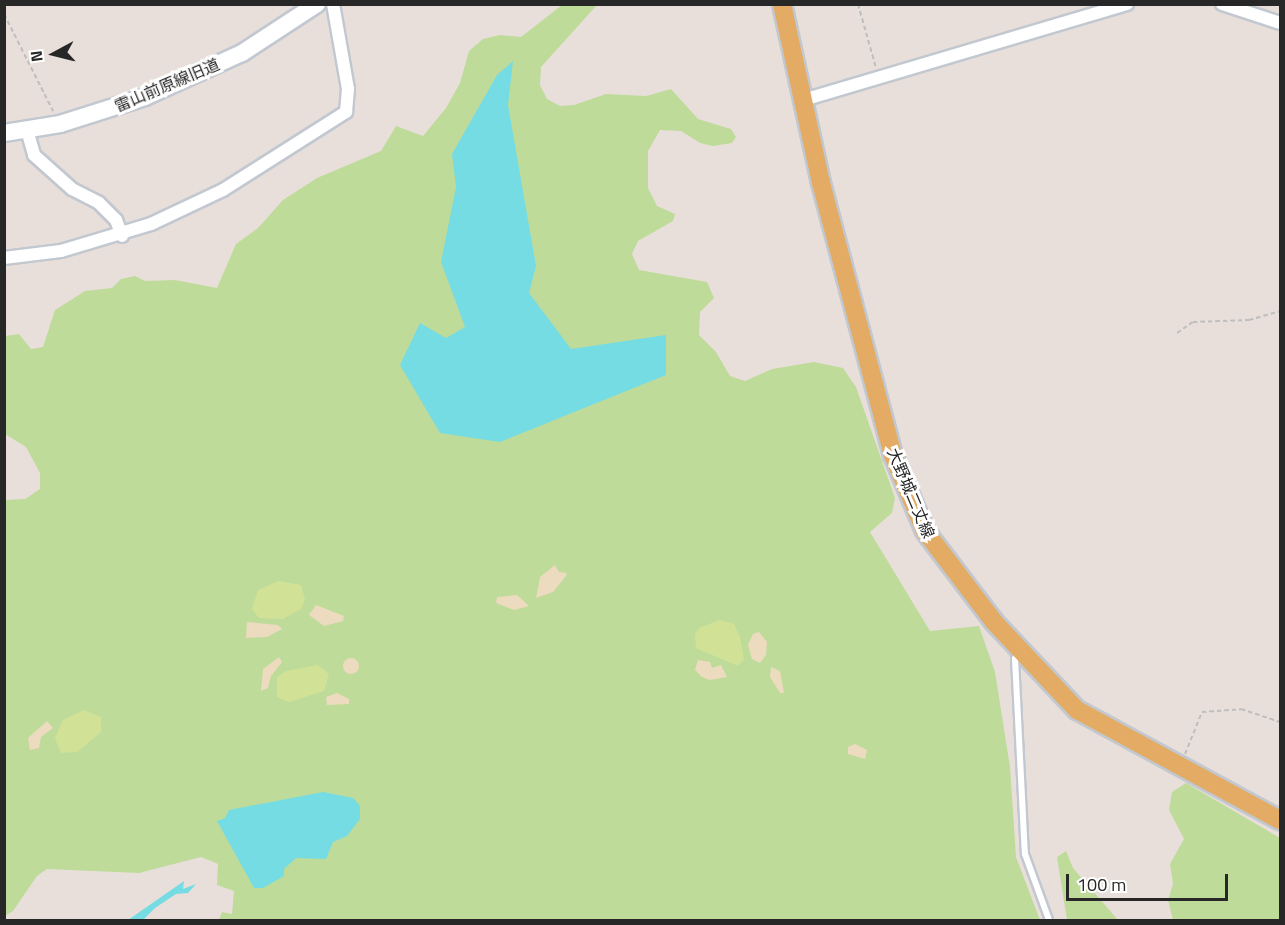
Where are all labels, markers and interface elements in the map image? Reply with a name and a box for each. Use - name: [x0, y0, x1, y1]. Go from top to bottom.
- north arrow: [24, 24, 84, 84]
- text: N: [24, 49, 49, 63]
- street label: 雷山前原線旧道: [112, 54, 222, 116]
- street label: 大野城二丈線: [883, 445, 939, 541]
- scale bar: [1069, 862, 1231, 900]
- text: 100 m: [1077, 871, 1126, 898]

